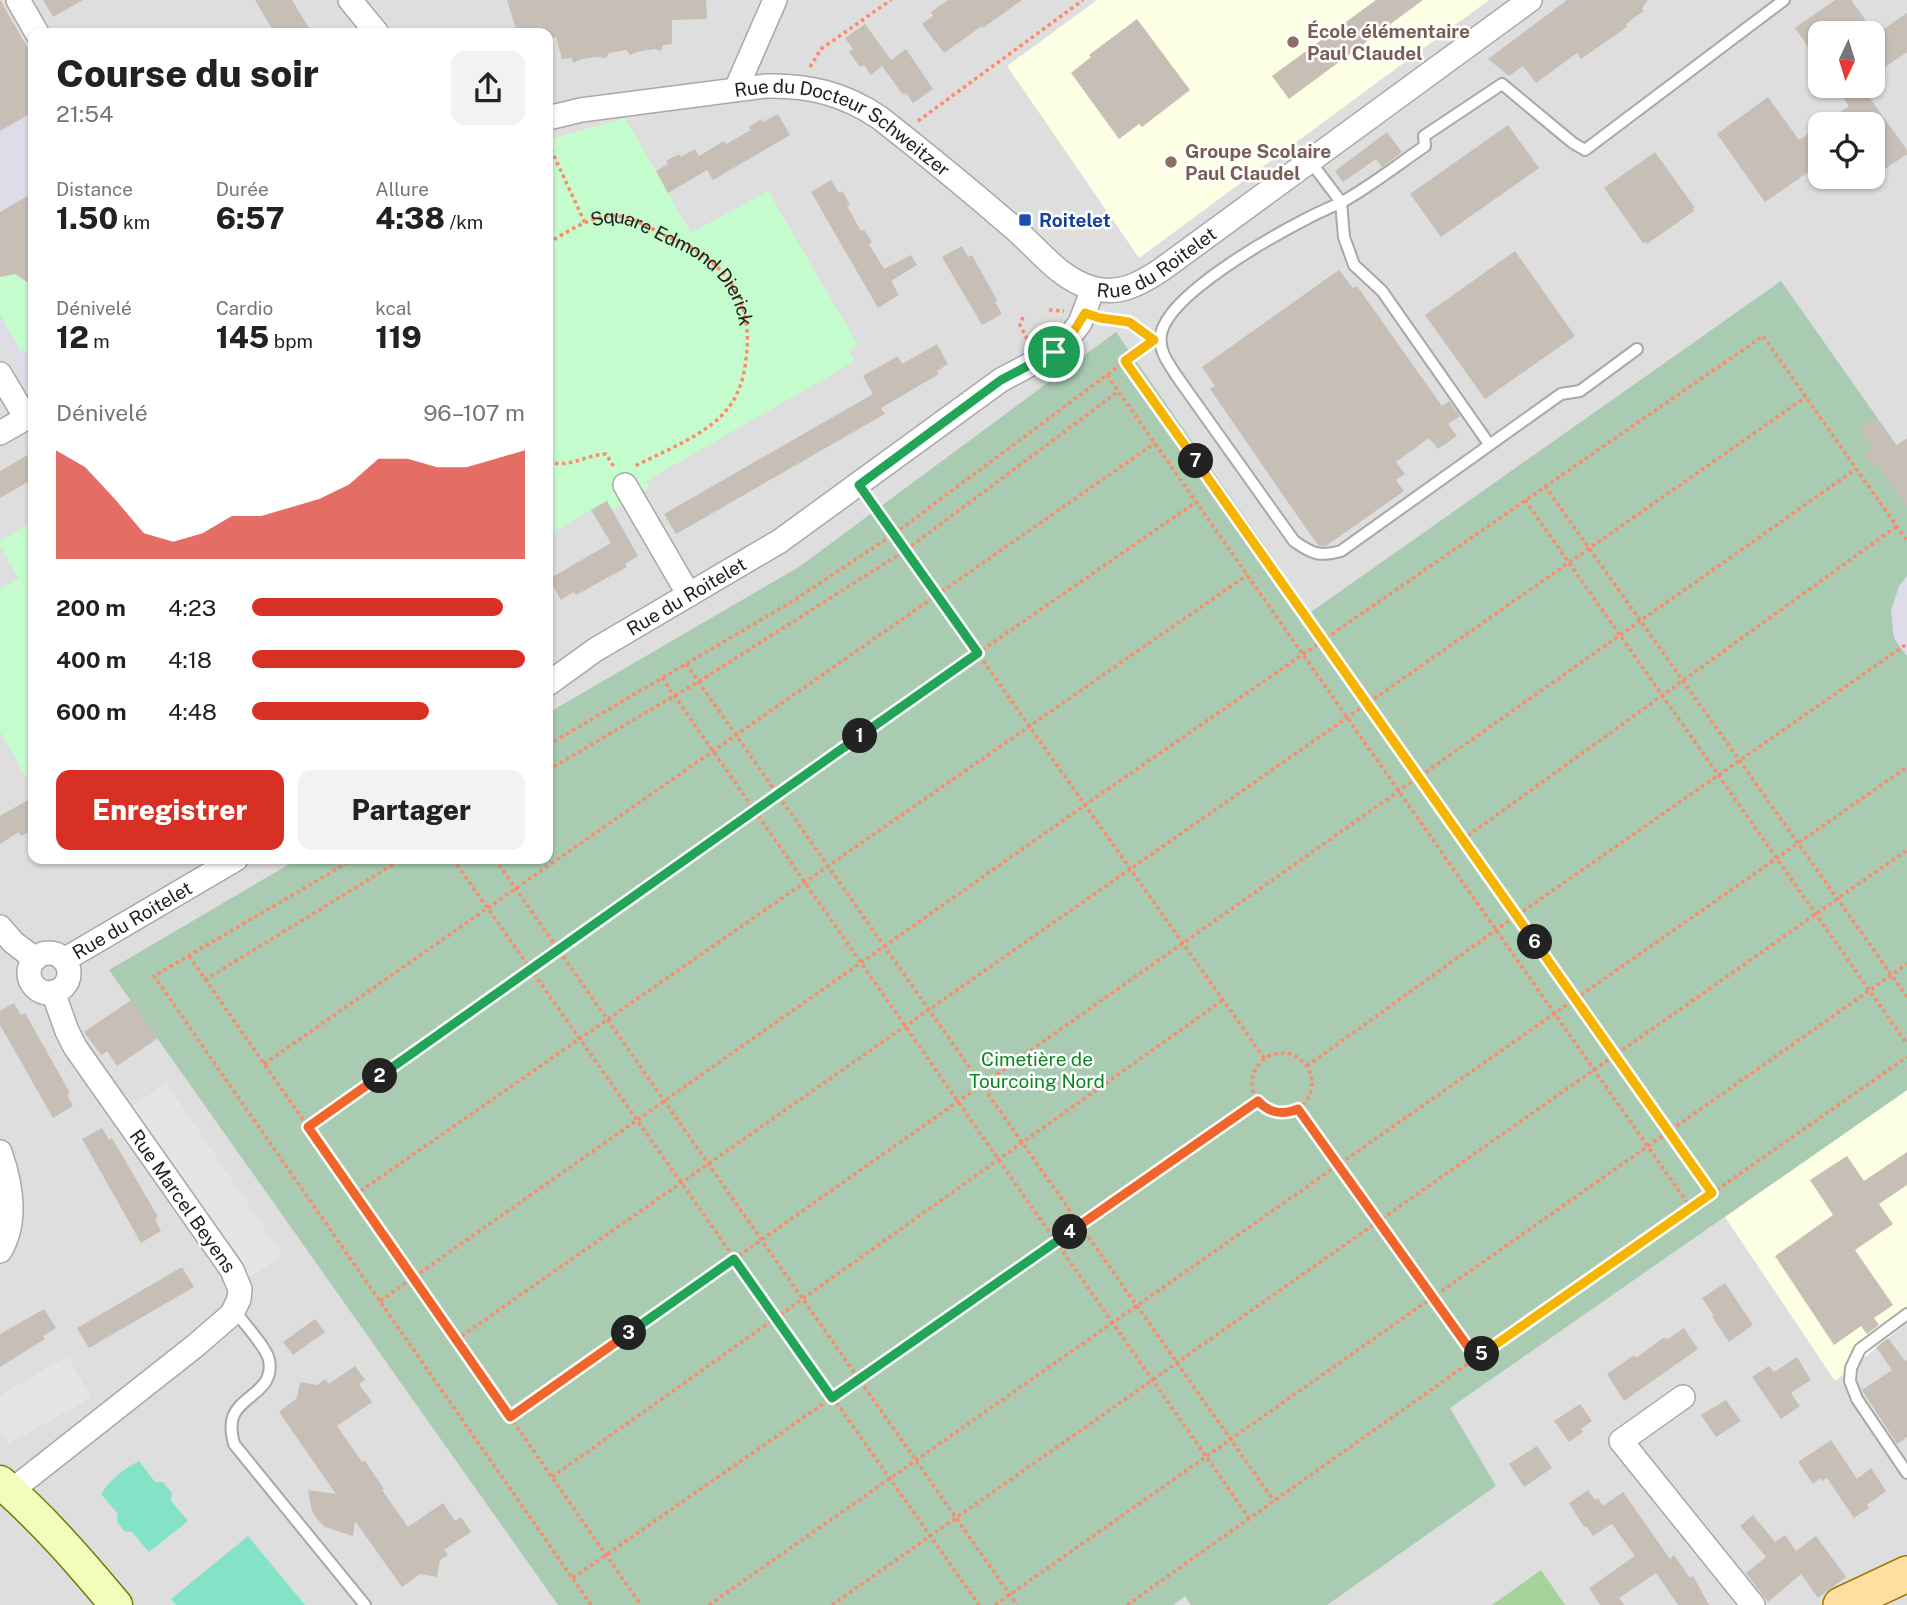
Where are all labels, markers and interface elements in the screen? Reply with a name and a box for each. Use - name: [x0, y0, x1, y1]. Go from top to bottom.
- place label: École élémentaire Paul Claudel: [1307, 20, 1470, 64]
- north arrow: [1808, 21, 1885, 98]
- map controls: [1808, 21, 1885, 189]
- marker: École élémentaire Paul Claudel: [1285, 34, 1301, 50]
- text: Course du soir: [56, 51, 319, 96]
- button: share: [451, 51, 525, 125]
- street label: Rue du Docteur Schweitzer: [733, 75, 954, 181]
- text: 21:54: [56, 100, 113, 127]
- button: locate: [1808, 112, 1885, 189]
- place label: Groupe Scolaire Paul Claudel: [1185, 140, 1331, 184]
- marker: Groupe Scolaire Paul Claudel: [1163, 154, 1179, 170]
- text: Distance: [56, 178, 133, 200]
- text: Durée: [216, 178, 269, 200]
- text: Allure: [375, 178, 429, 200]
- text: 1.50: [56, 200, 118, 236]
- text: 6:57: [216, 200, 285, 236]
- text: 4:38: [375, 200, 445, 236]
- street label: Square Edmond Dierick: [588, 205, 758, 328]
- place label: Roitelet: [1039, 209, 1111, 231]
- text: km: [118, 211, 150, 233]
- text: /km: [445, 211, 483, 233]
- marker: Roitelet: [1017, 212, 1033, 228]
- street label: Rue du Roitelet: [1096, 222, 1220, 302]
- text: Dénivelé: [56, 297, 132, 319]
- text: Cardio: [216, 297, 273, 319]
- text: kcal: [375, 297, 412, 319]
- text: 12: [56, 319, 89, 355]
- text: 145: [216, 319, 269, 355]
- text: 119: [375, 319, 422, 355]
- pin: [1024, 322, 1084, 382]
- text: m: [89, 330, 110, 352]
- text: bpm: [269, 330, 313, 352]
- icon: arrive: [1035, 333, 1073, 371]
- text: Dénivelé: [56, 399, 148, 426]
- text: 96–107 m: [423, 399, 525, 426]
- pin: 7: [1178, 444, 1214, 478]
- text: 7: [1190, 449, 1201, 471]
- street label: Rue du Roitelet: [623, 553, 750, 640]
- text: 200 m: [56, 594, 126, 621]
- text: 4:23: [168, 594, 216, 621]
- text: 400 m: [56, 646, 126, 673]
- text: 4:18: [168, 646, 212, 673]
- text: 600 m: [56, 698, 126, 725]
- text: 4:48: [168, 698, 217, 725]
- pin: 1: [842, 718, 878, 754]
- text: 1: [855, 724, 864, 746]
- button: Enregistrer: [56, 770, 284, 850]
- button: Partager: [298, 770, 525, 850]
- street label: Rue du Roitelet: [68, 876, 196, 964]
- pin: 6: [1518, 925, 1552, 960]
- text: 6: [1528, 930, 1541, 952]
- park label: Cimetière de Tourcoing Nord: [969, 1048, 1105, 1092]
- pin: 2: [362, 1058, 398, 1094]
- text: 2: [373, 1064, 386, 1086]
- street label: Rue Marcel Beyens: [125, 1125, 241, 1277]
- pin: 4: [1052, 1214, 1088, 1250]
- text: 4: [1063, 1220, 1076, 1242]
- pin: 3: [612, 1316, 646, 1350]
- text: 3: [622, 1321, 635, 1343]
- pin: 5: [1464, 1336, 1500, 1372]
- text: 5: [1475, 1342, 1488, 1364]

